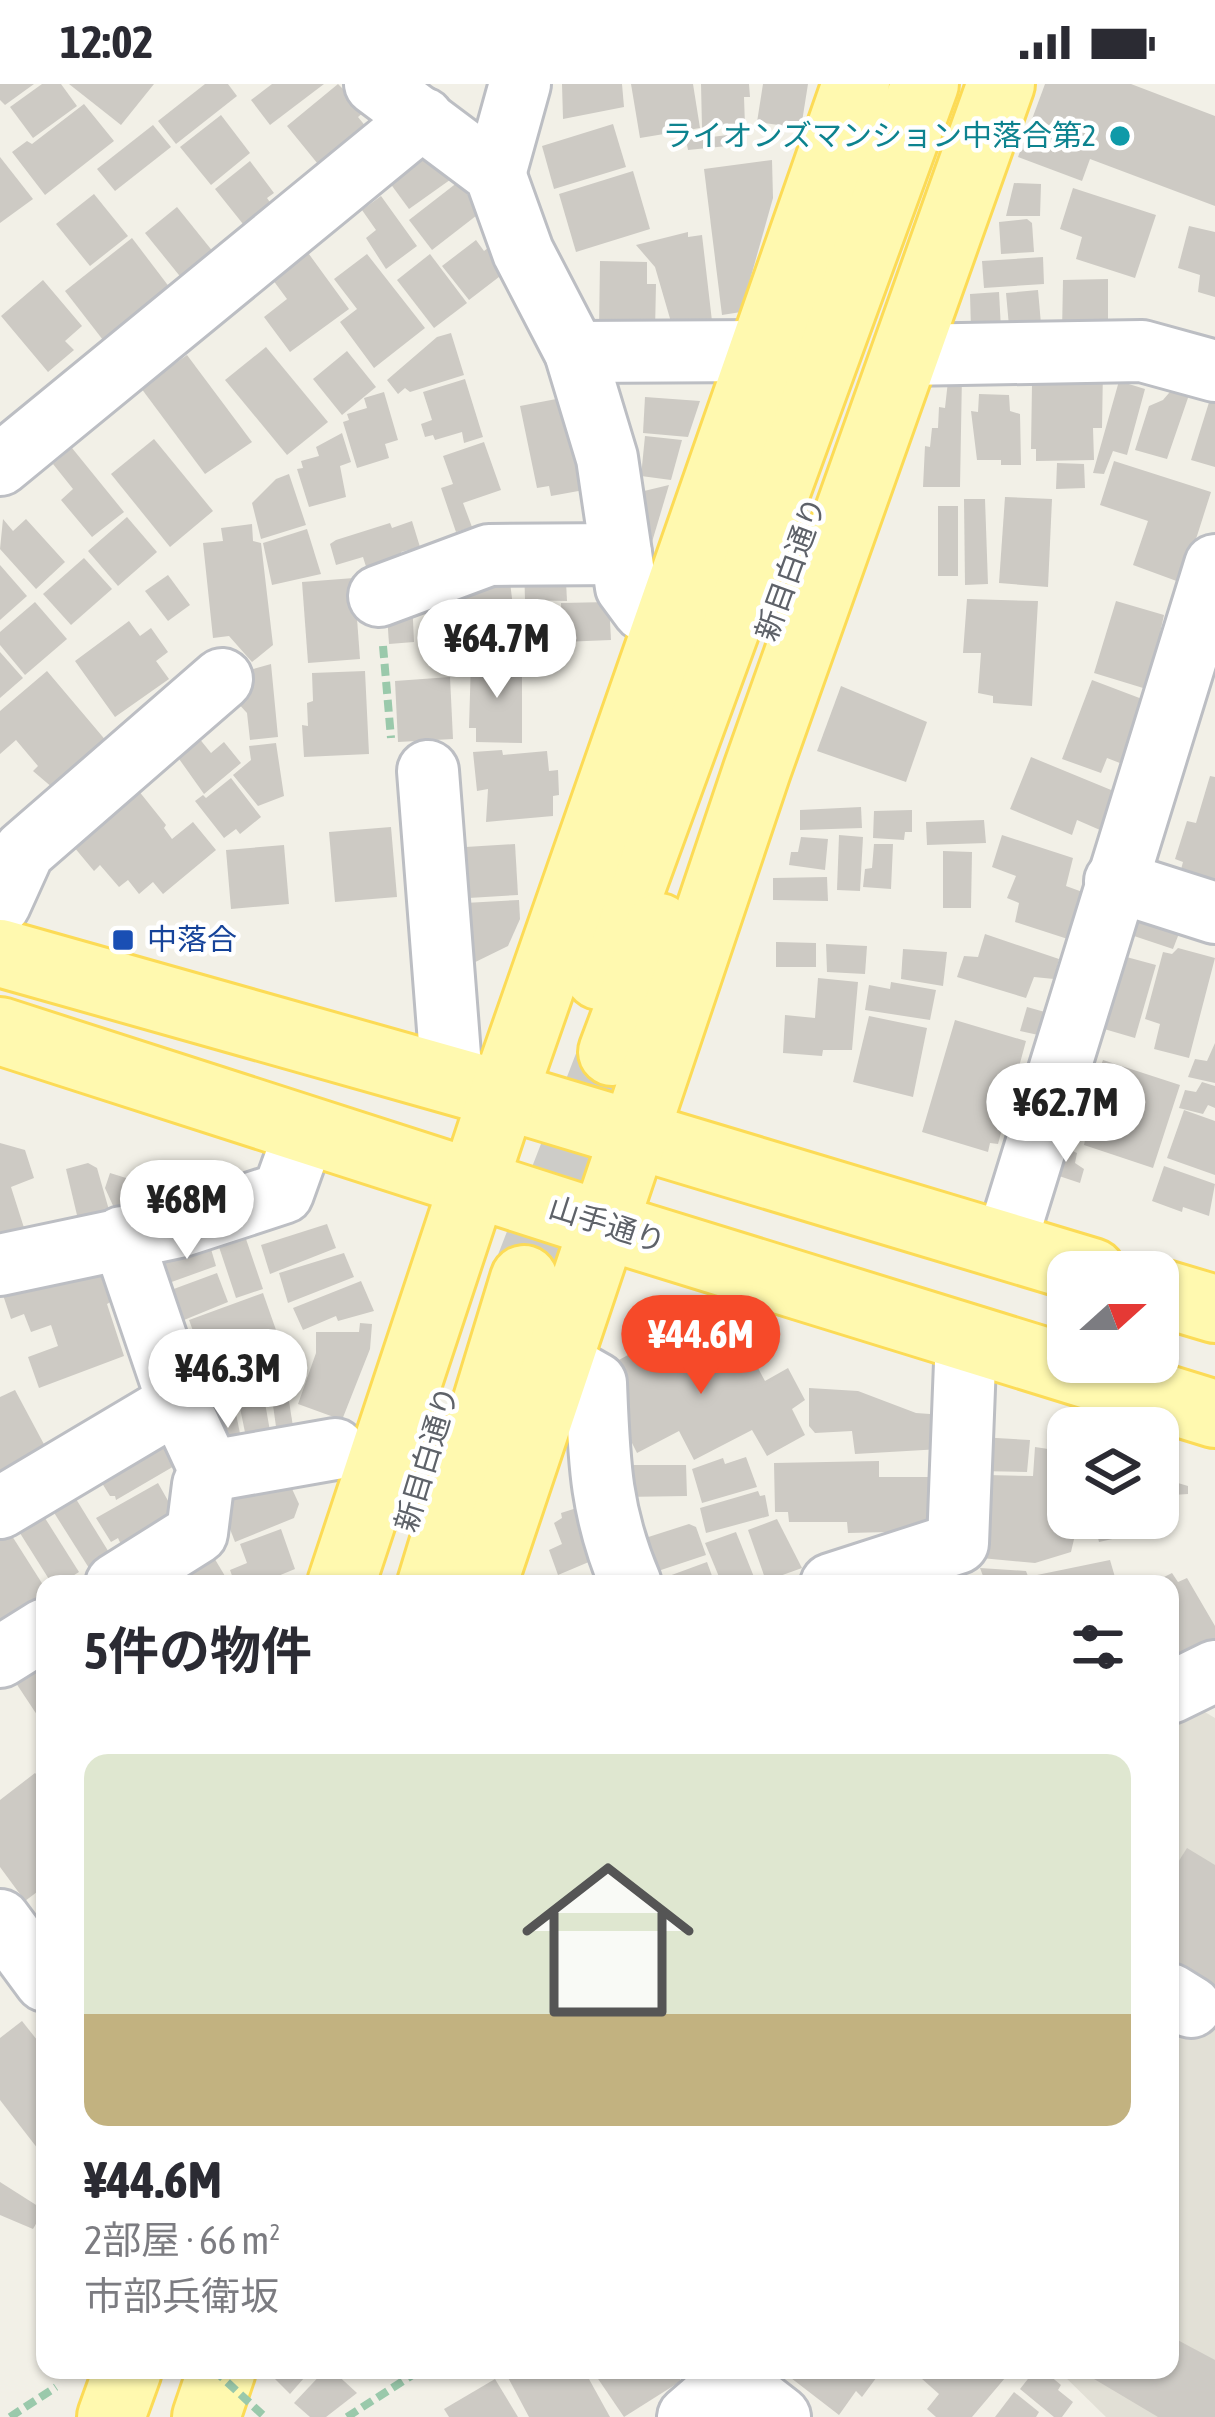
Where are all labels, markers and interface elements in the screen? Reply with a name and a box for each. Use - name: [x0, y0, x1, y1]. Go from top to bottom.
- text: 12:02: [60, 16, 154, 68]
- place label: ライオンズマンション中落合第2: [663, 118, 1096, 152]
- marker: ライオンズマンション中落合第2: [1107, 123, 1133, 149]
- street label: 新目白通り: [748, 492, 832, 645]
- pin: ¥64.7M: [399, 599, 595, 701]
- text: ¥64.7M: [444, 616, 550, 660]
- place label: 中落合: [147, 922, 237, 956]
- marker: 中落合: [110, 927, 136, 953]
- pin: ¥62.7M: [968, 1063, 1164, 1165]
- text: ¥62.7M: [1013, 1080, 1119, 1124]
- pin: ¥68M: [116, 1160, 258, 1262]
- text: ¥68M: [147, 1177, 227, 1221]
- street label: 山手通り: [545, 1189, 670, 1259]
- north arrow: [1047, 1251, 1179, 1383]
- map controls: [1047, 1251, 1179, 1539]
- pin: ¥44.6M: [603, 1295, 799, 1397]
- text: ¥44.6M: [648, 1312, 754, 1356]
- pin: ¥46.3M: [130, 1329, 326, 1431]
- text: ¥46.3M: [175, 1346, 281, 1390]
- street label: 新目白通り: [388, 1382, 464, 1535]
- button: layers: [1047, 1407, 1179, 1539]
- icon: filters: [1065, 1614, 1131, 1680]
- text: 5件の物件: [84, 1621, 312, 1680]
- icon: home: [500, 1832, 716, 2048]
- text: ¥44.6M: [84, 2150, 222, 2209]
- text: 2部屋 · 66 m²: [84, 2218, 280, 2262]
- text: 市部兵衛坂: [84, 2274, 279, 2318]

